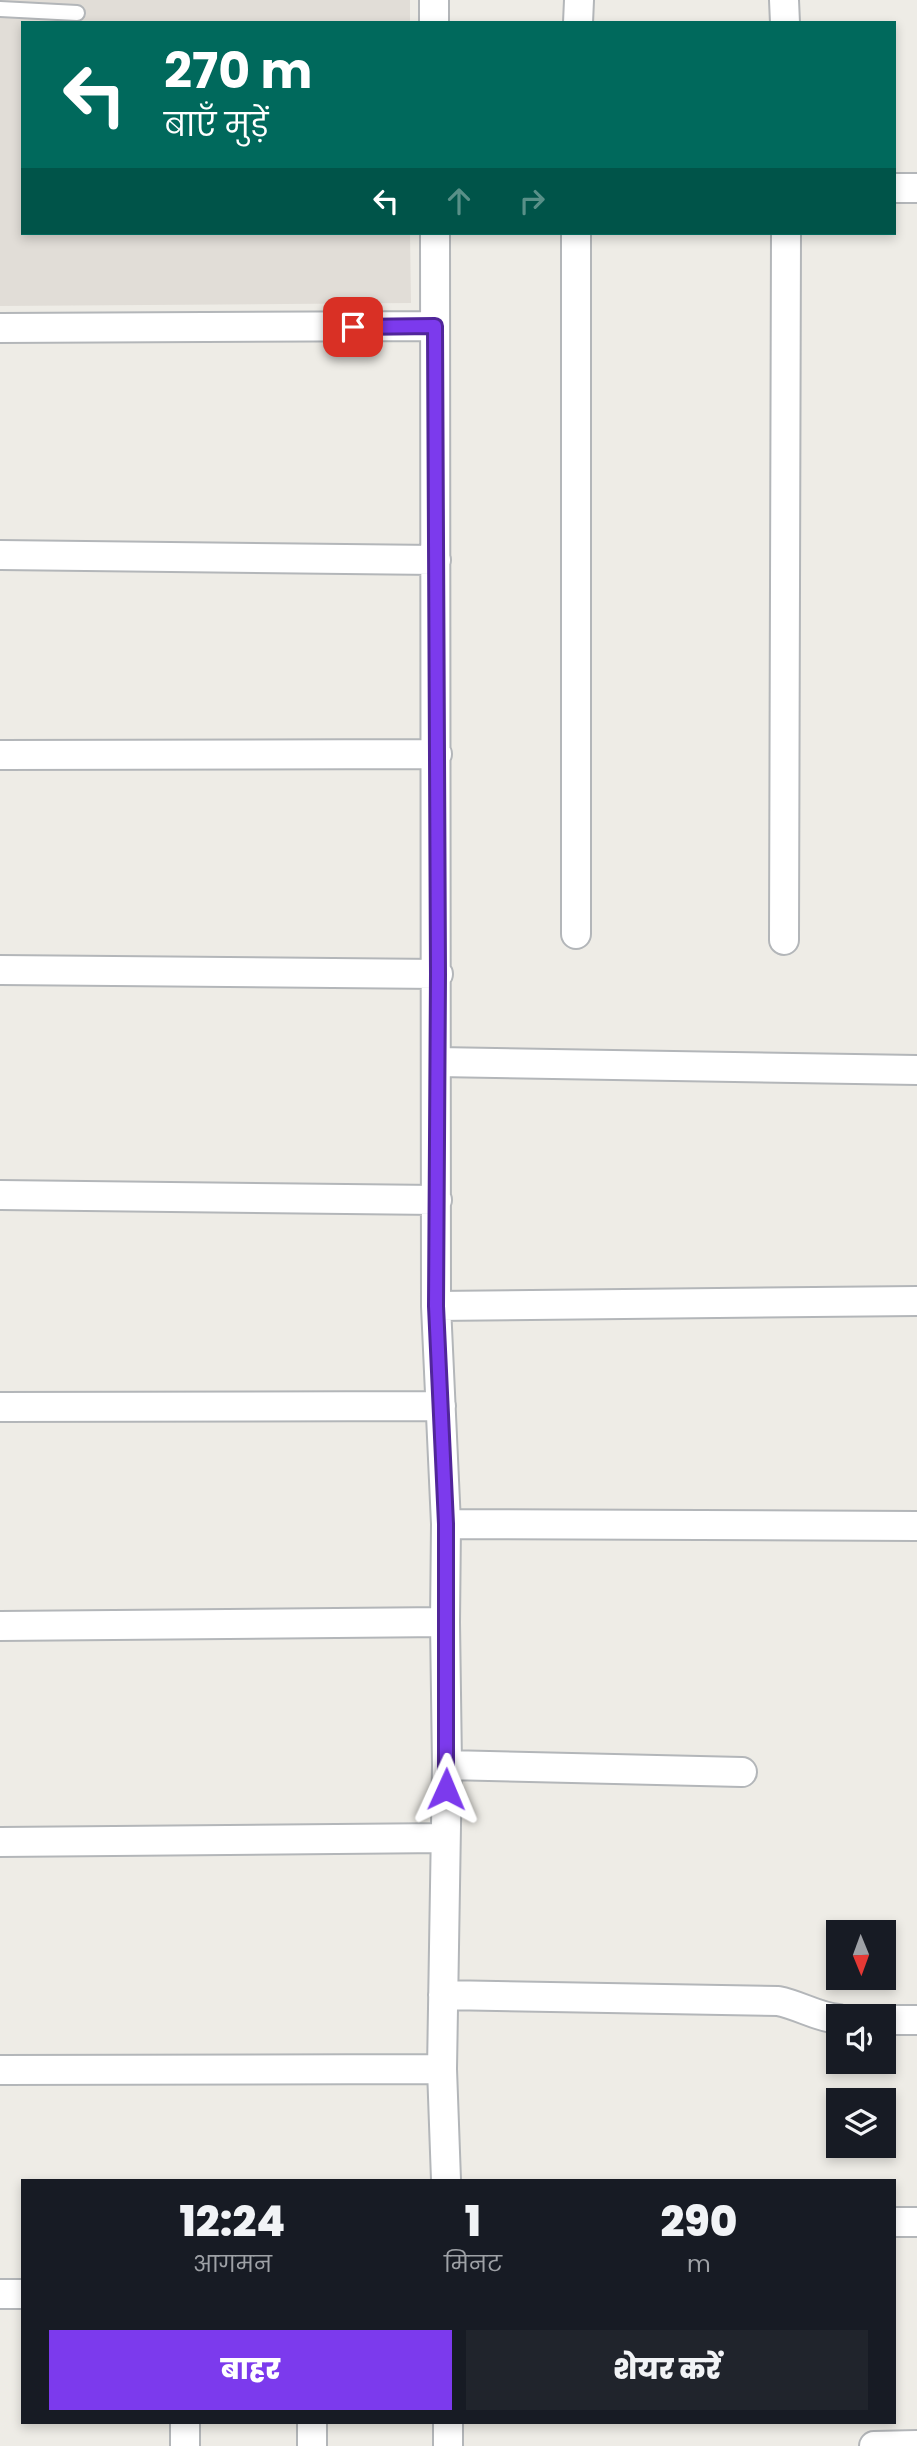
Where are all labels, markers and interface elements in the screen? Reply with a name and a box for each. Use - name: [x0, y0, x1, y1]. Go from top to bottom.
- text: 270 m: [164, 37, 312, 105]
- icon: left: [49, 49, 140, 140]
- text: बाएँ मुड़ें: [164, 102, 268, 147]
- icon: left: [367, 182, 405, 220]
- icon: ahead: [440, 182, 478, 220]
- icon: right: [513, 182, 551, 220]
- pin: [323, 297, 383, 357]
- icon: arrive: [334, 308, 372, 346]
- position arrow: [409, 1752, 483, 1826]
- north arrow: [826, 1920, 896, 1990]
- map controls: [826, 1920, 896, 2158]
- button: sound: [826, 2004, 896, 2074]
- button: layers: [826, 2088, 896, 2158]
- text: 12:24: [180, 2192, 285, 2251]
- text: 1: [465, 2192, 481, 2251]
- text: 290: [660, 2192, 737, 2251]
- text: आगमन: [193, 2248, 272, 2280]
- text: मिनट: [444, 2248, 502, 2280]
- text: m: [687, 2248, 711, 2280]
- button: बाहर: [49, 2330, 452, 2410]
- button: शेयर करें: [466, 2330, 868, 2410]

